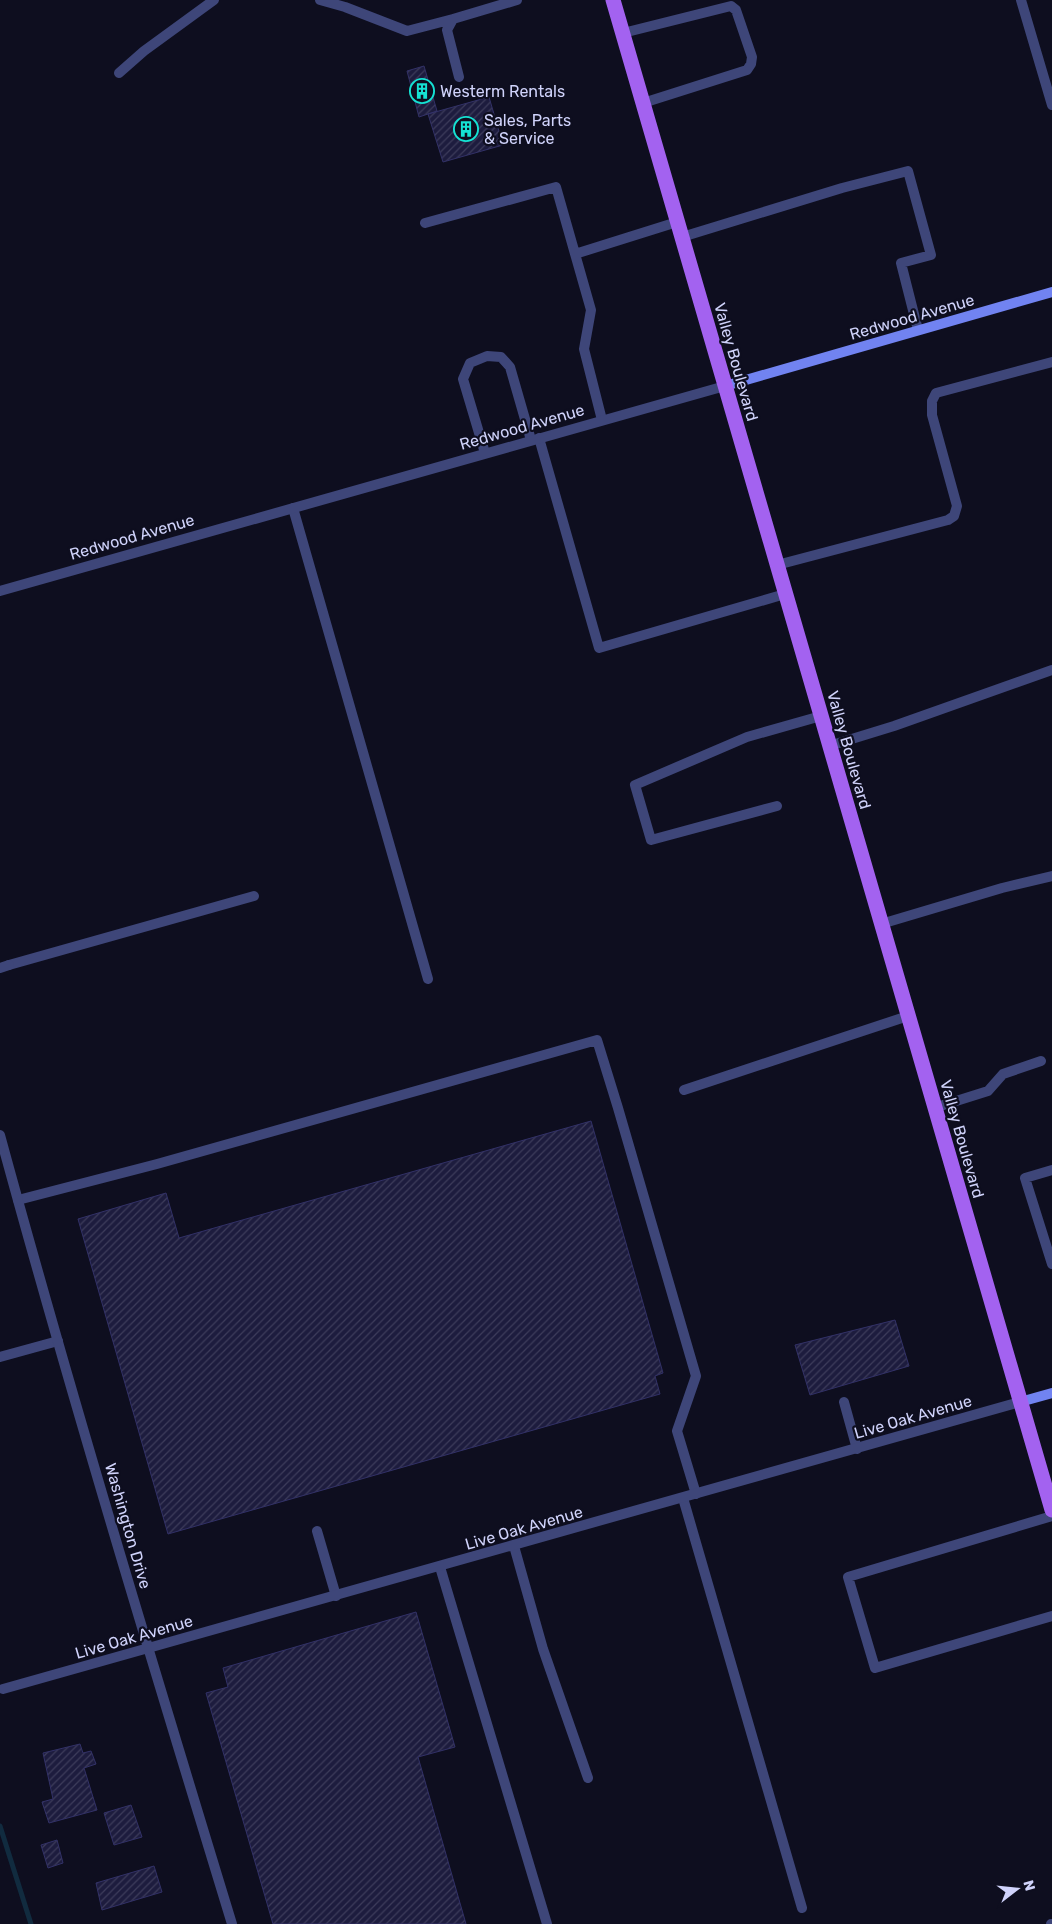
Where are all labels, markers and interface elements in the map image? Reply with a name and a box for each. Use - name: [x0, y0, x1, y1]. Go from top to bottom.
- building icon: Westerm Rentals: [409, 78, 435, 104]
- place label: Westerm Rentals: [440, 82, 565, 101]
- place label: Sales, Parts & Service: [484, 111, 571, 148]
- building icon: Sales, Parts & Service: [453, 116, 479, 142]
- street label: Redwood Avenue: [847, 290, 977, 344]
- street label: Valley Boulevard: [710, 301, 762, 423]
- street label: Redwood Avenue: [457, 400, 587, 454]
- street label: Redwood Avenue: [67, 510, 197, 564]
- street label: Valley Boulevard: [823, 689, 875, 811]
- street label: Valley Boulevard: [936, 1078, 988, 1200]
- street label: Live Oak Avenue: [852, 1391, 974, 1443]
- street label: Washington Drive: [101, 1461, 155, 1591]
- street label: Live Oak Avenue: [463, 1502, 585, 1554]
- street label: Live Oak Avenue: [73, 1611, 195, 1663]
- north arrow: [992, 1864, 1042, 1914]
- text: N: [1019, 1878, 1039, 1893]

